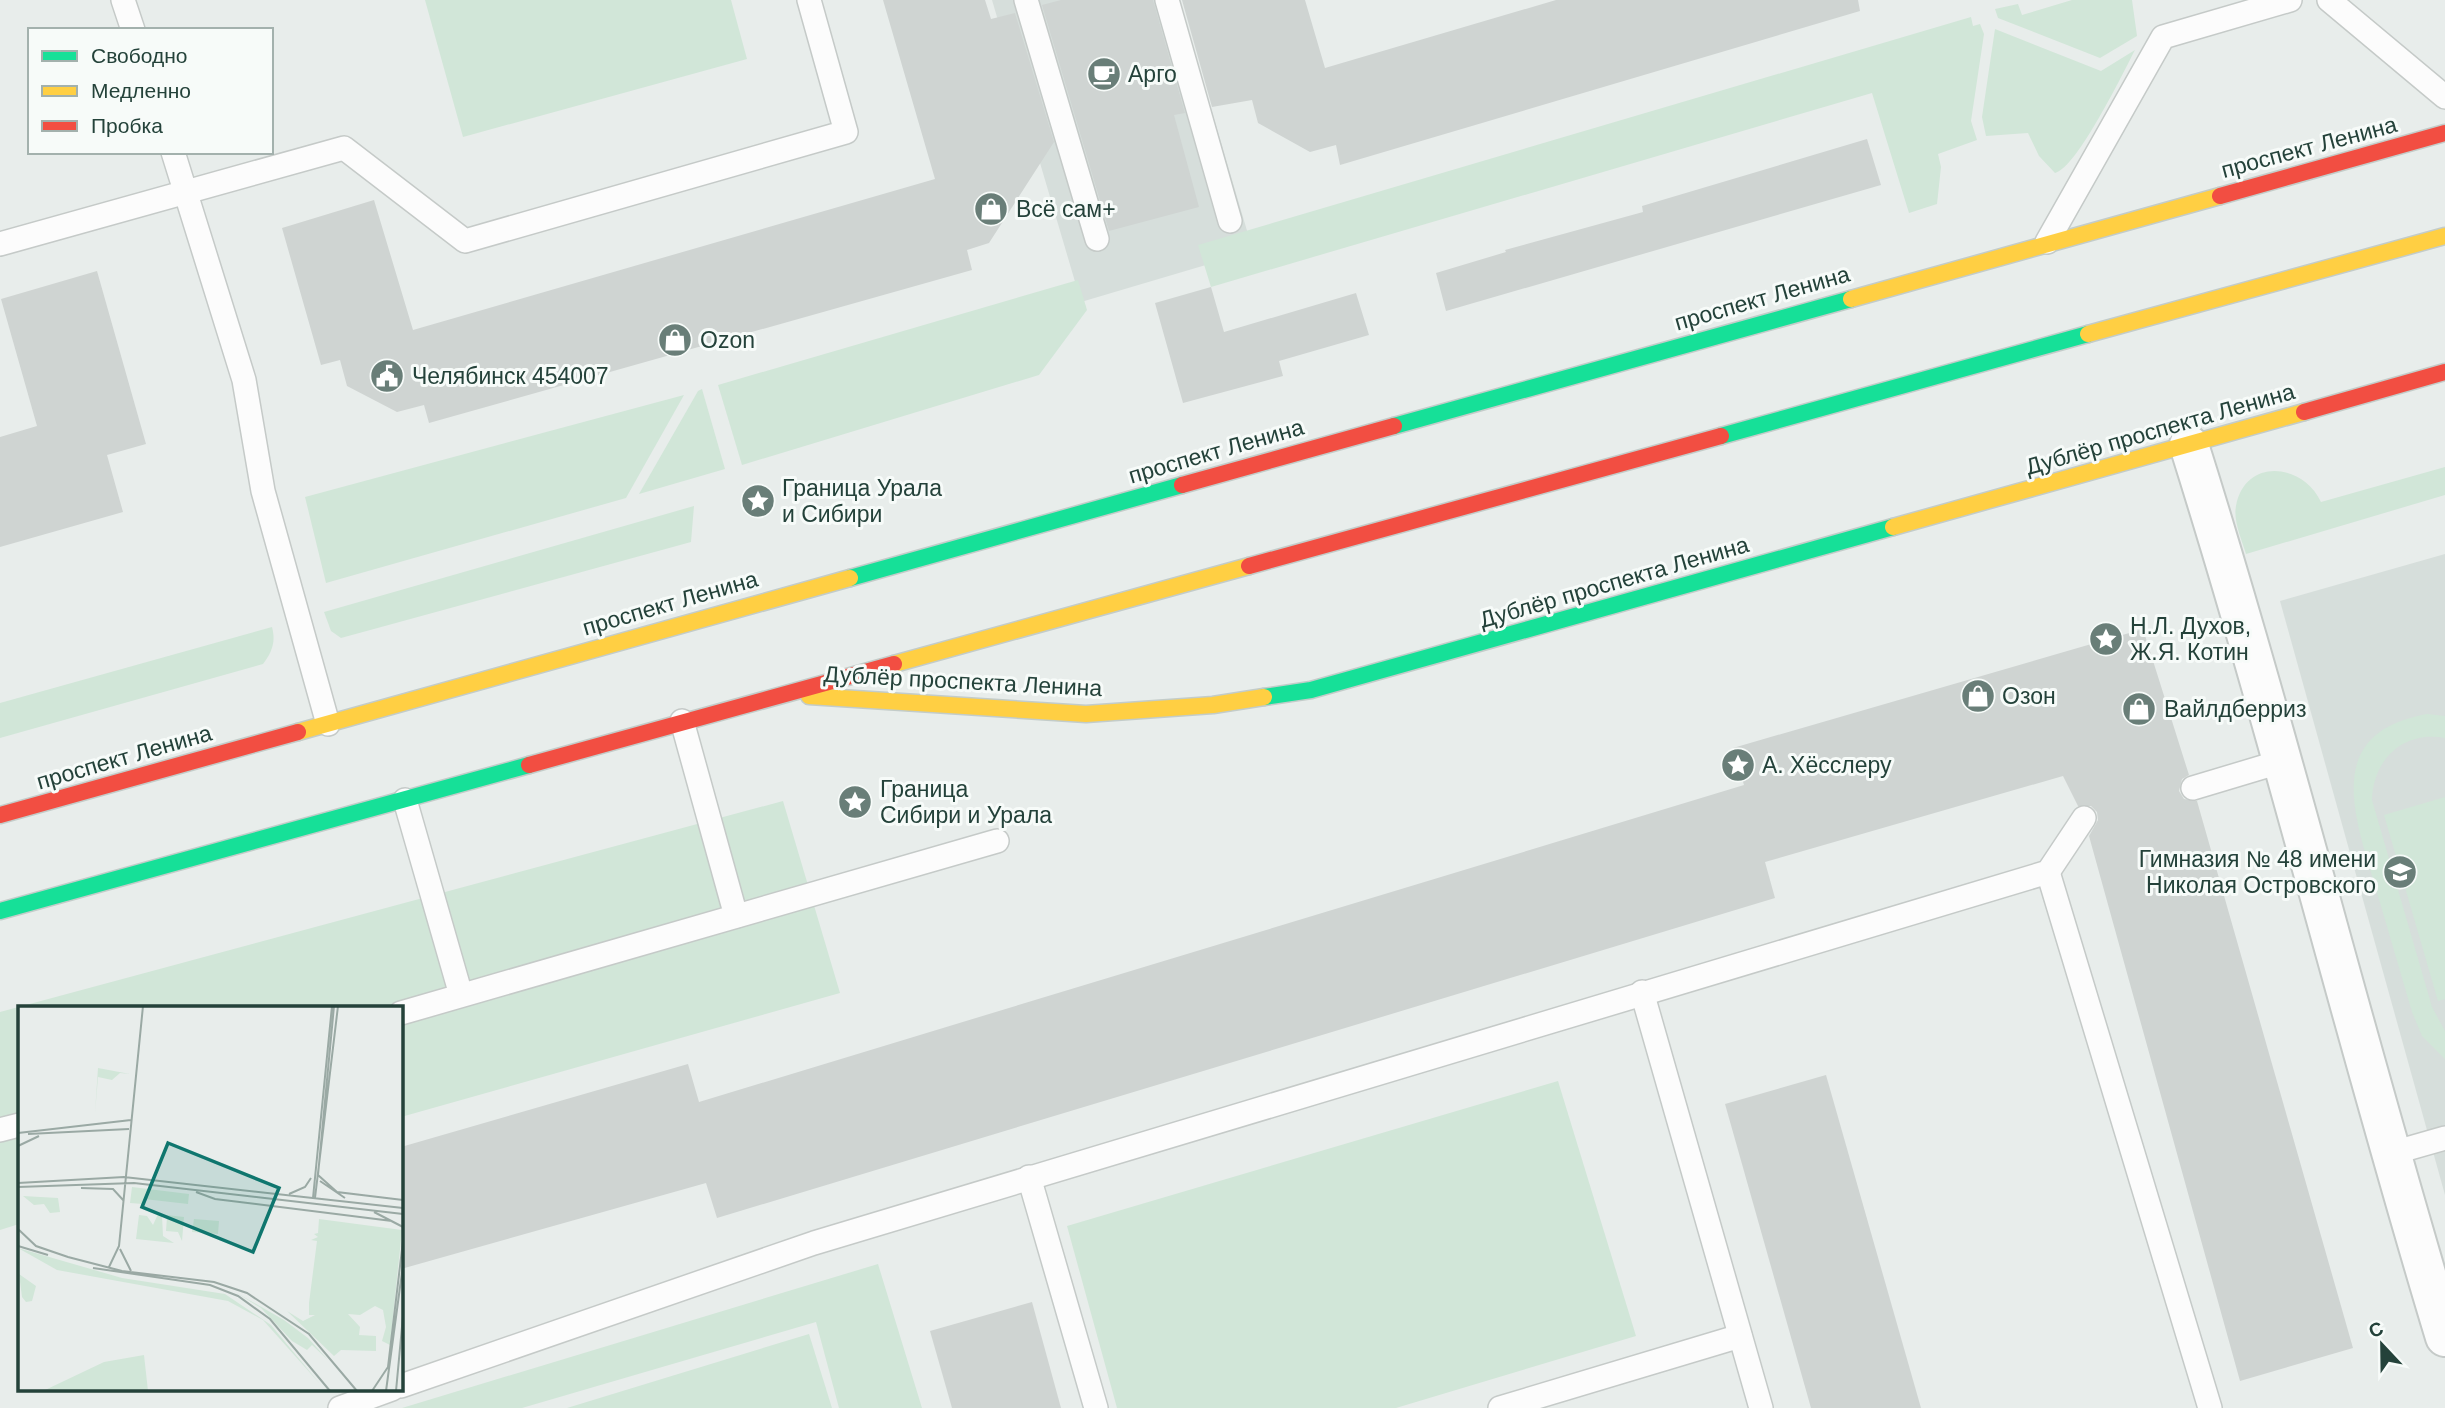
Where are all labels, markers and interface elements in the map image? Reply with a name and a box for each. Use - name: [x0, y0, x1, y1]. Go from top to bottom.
- legend: [28, 28, 273, 154]
- text: Свободно: [91, 44, 188, 67]
- cafe icon: Арго: [1085, 55, 1123, 93]
- place label: Арго: [1128, 61, 1177, 87]
- text: Медленно: [91, 79, 191, 102]
- street label: проспект Ленина: [2218, 111, 2400, 183]
- text: Пробка: [91, 114, 163, 137]
- shop icon: Всё сам+: [972, 190, 1010, 228]
- place label: Всё сам+: [1016, 196, 1116, 222]
- street label: проспект Ленина: [1671, 261, 1853, 335]
- shop icon: Ozon: [656, 321, 694, 359]
- place label: Ozon: [700, 327, 755, 353]
- public building icon: Челябинск 454007: [368, 357, 406, 395]
- place label: Челябинск 454007: [412, 363, 609, 389]
- street label: Дублёр проспекта Ленина: [2022, 378, 2298, 480]
- street label: проспект Ленина: [1125, 414, 1307, 488]
- place label: Граница Урала и Сибири: [782, 475, 942, 527]
- place icon: Граница Урала и Сибири: [739, 482, 777, 520]
- street label: Дублёр проспекта Ленина: [1476, 531, 1752, 633]
- street label: проспект Ленина: [579, 566, 761, 640]
- place label: Н.Л. Духов, Ж.Я. Котин: [2130, 613, 2251, 665]
- place icon: Н.Л. Духов, Ж.Я. Котин: [2087, 620, 2125, 658]
- street label: Дублёр проспекта Ленина: [823, 661, 1103, 701]
- shop icon: Озон: [1959, 677, 1997, 715]
- place label: Озон: [2002, 683, 2056, 709]
- shop icon: Вайлдберриз: [2120, 690, 2158, 728]
- place label: Вайлдберриз: [2164, 696, 2307, 722]
- street label: проспект Ленина: [33, 720, 215, 794]
- place icon: А. Хёсслеру: [1719, 746, 1757, 784]
- place label: А. Хёсслеру: [1762, 752, 1892, 778]
- place label: Граница Сибири и Урала: [880, 776, 1052, 828]
- place icon: Граница Сибири и Урала: [836, 783, 874, 821]
- place label: Гимназия № 48 имени Николая Островского: [2139, 846, 2376, 898]
- school or university icon: Гимназия № 48 имени Николая Островского: [2381, 853, 2419, 891]
- inset map: [18, 1006, 402, 1390]
- north arrow: [2347, 1310, 2417, 1380]
- text: С: [2366, 1317, 2386, 1342]

